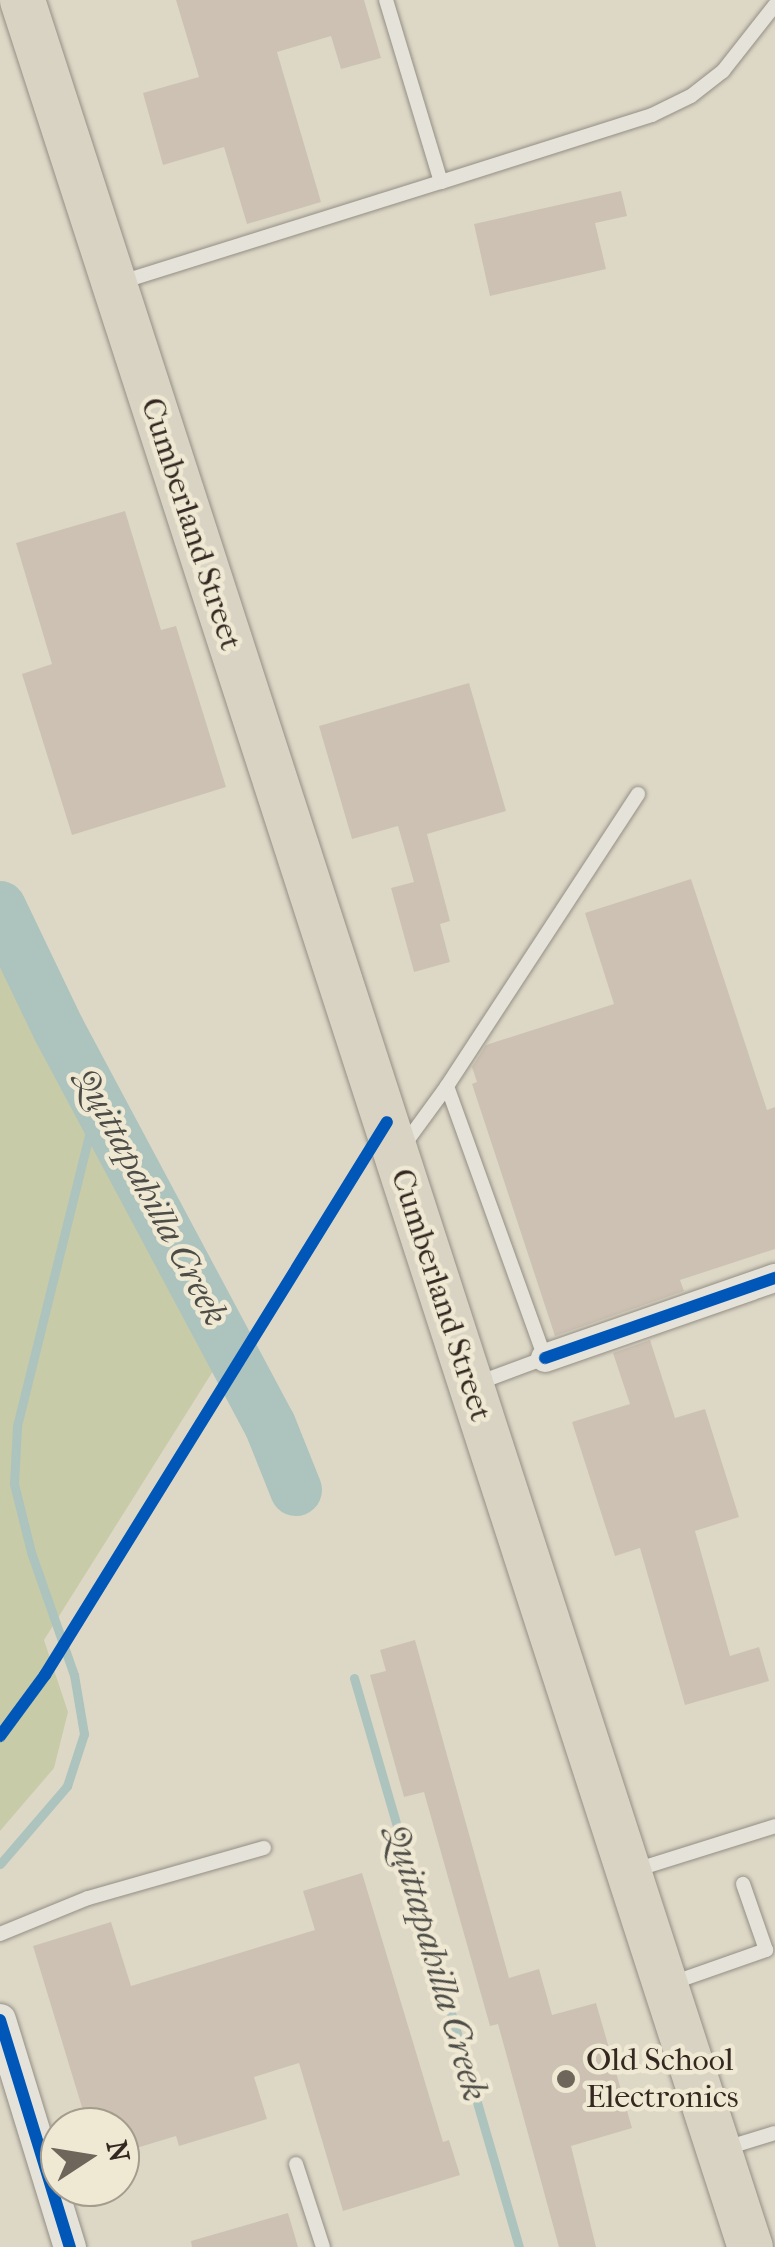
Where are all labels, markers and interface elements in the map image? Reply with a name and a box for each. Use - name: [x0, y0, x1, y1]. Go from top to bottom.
- street label: Cumberland Street: [132, 393, 250, 655]
- water label: Quittapahilla Creek: [65, 1061, 237, 1333]
- street label: Cumberland Street: [382, 1164, 500, 1426]
- water label: Quittapahilla Creek: [376, 1820, 496, 2106]
- place label: Old School Electronics: [586, 2042, 739, 2117]
- marker: Old School Electronics: [555, 2068, 577, 2090]
- north arrow: [40, 2107, 140, 2207]
- text: N: [100, 2137, 136, 2165]

